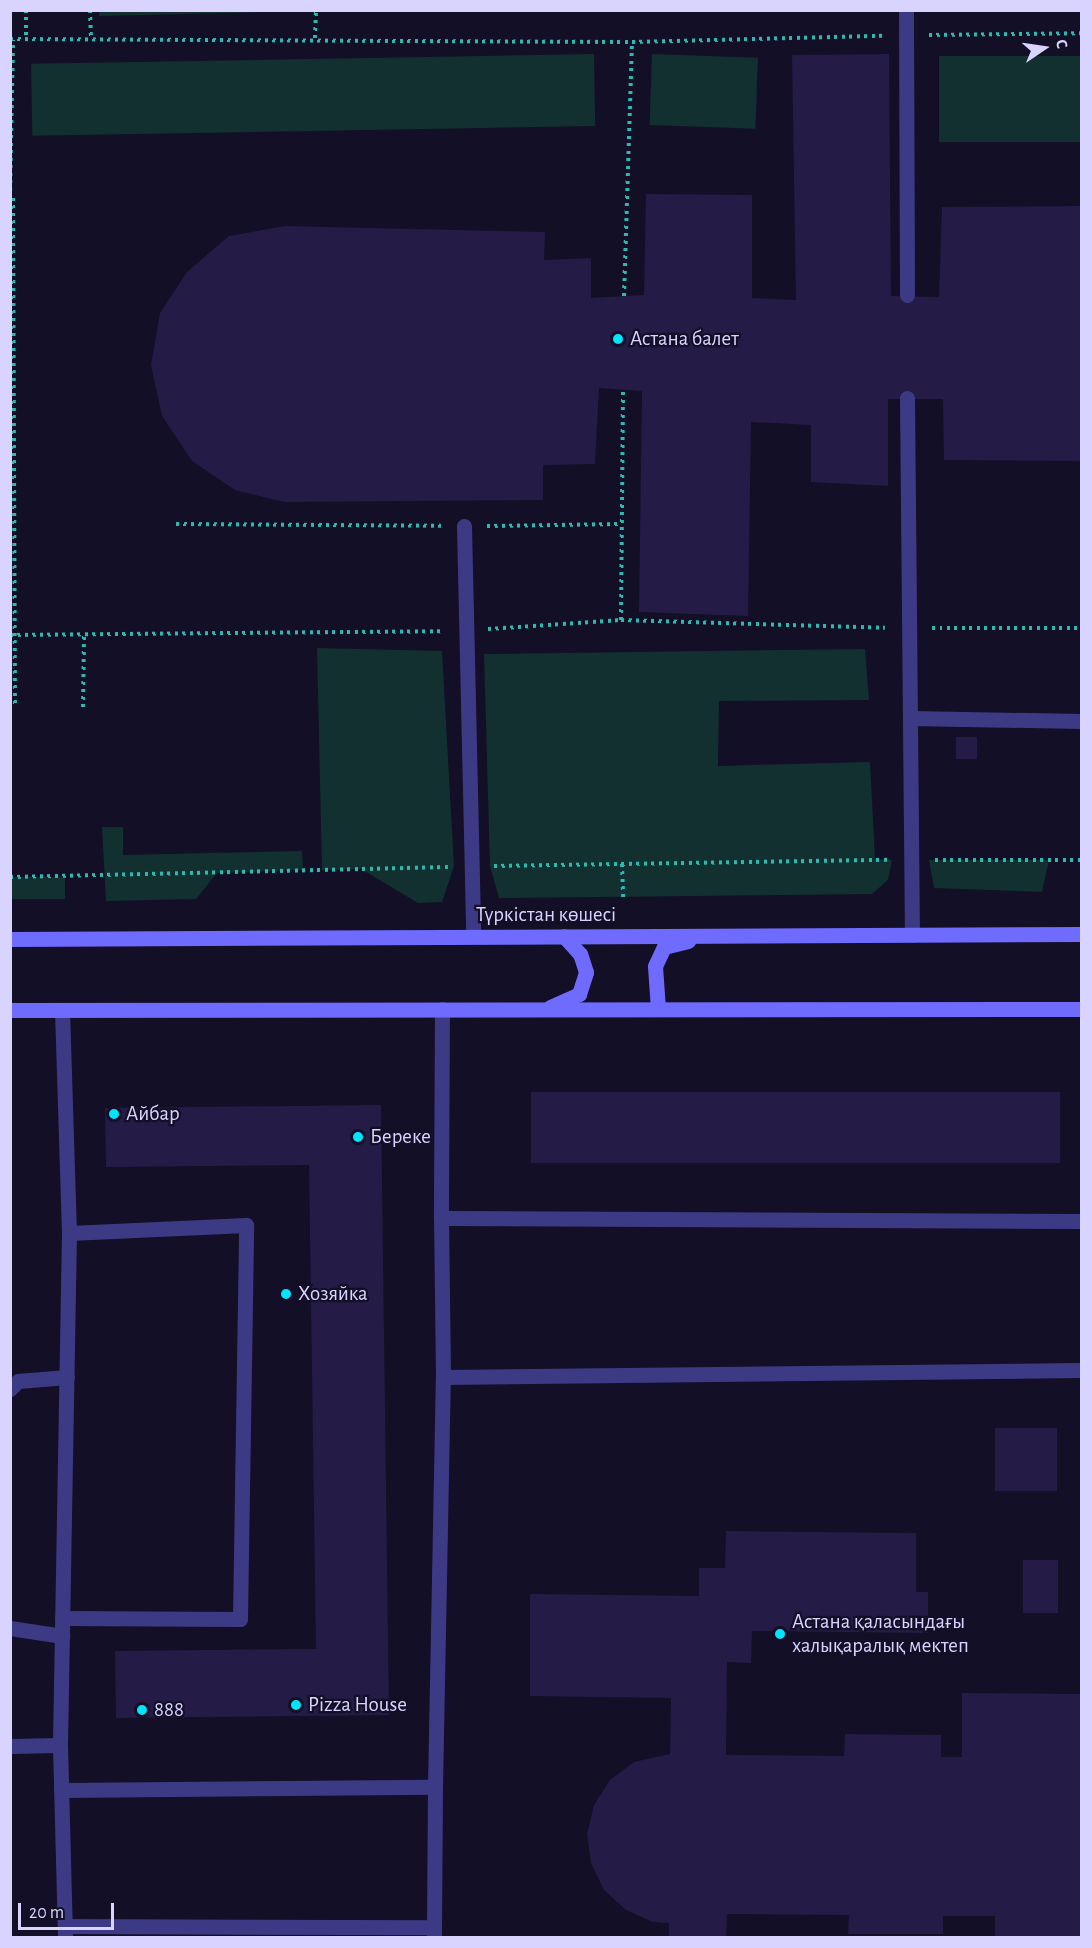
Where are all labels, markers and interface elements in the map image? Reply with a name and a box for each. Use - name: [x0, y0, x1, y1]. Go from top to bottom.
- north arrow: [1014, 18, 1074, 78]
- text: С: [1053, 38, 1070, 50]
- place label: Астана балет: [630, 326, 739, 352]
- marker: Астана балет: [611, 332, 625, 346]
- street label: Түркістан көшесі: [476, 902, 616, 928]
- place label: Айбар: [126, 1101, 180, 1127]
- marker: Айбар: [107, 1107, 121, 1121]
- place label: Береке: [370, 1124, 431, 1150]
- marker: Береке: [351, 1130, 365, 1144]
- place label: Хозяйка: [298, 1281, 368, 1307]
- marker: Хозяйка: [279, 1287, 293, 1301]
- place label: Астана қаласындағы халықаралық мектеп: [792, 1609, 969, 1659]
- marker: Астана қаласындағы халықаралық мектеп: [773, 1627, 787, 1641]
- place label: Pizza House: [308, 1692, 407, 1718]
- place label: 888: [154, 1697, 184, 1723]
- marker: Pizza House: [289, 1698, 303, 1712]
- marker: 888: [135, 1703, 149, 1717]
- scale bar: [21, 1891, 117, 1929]
- text: 20 m: [29, 1904, 64, 1922]

